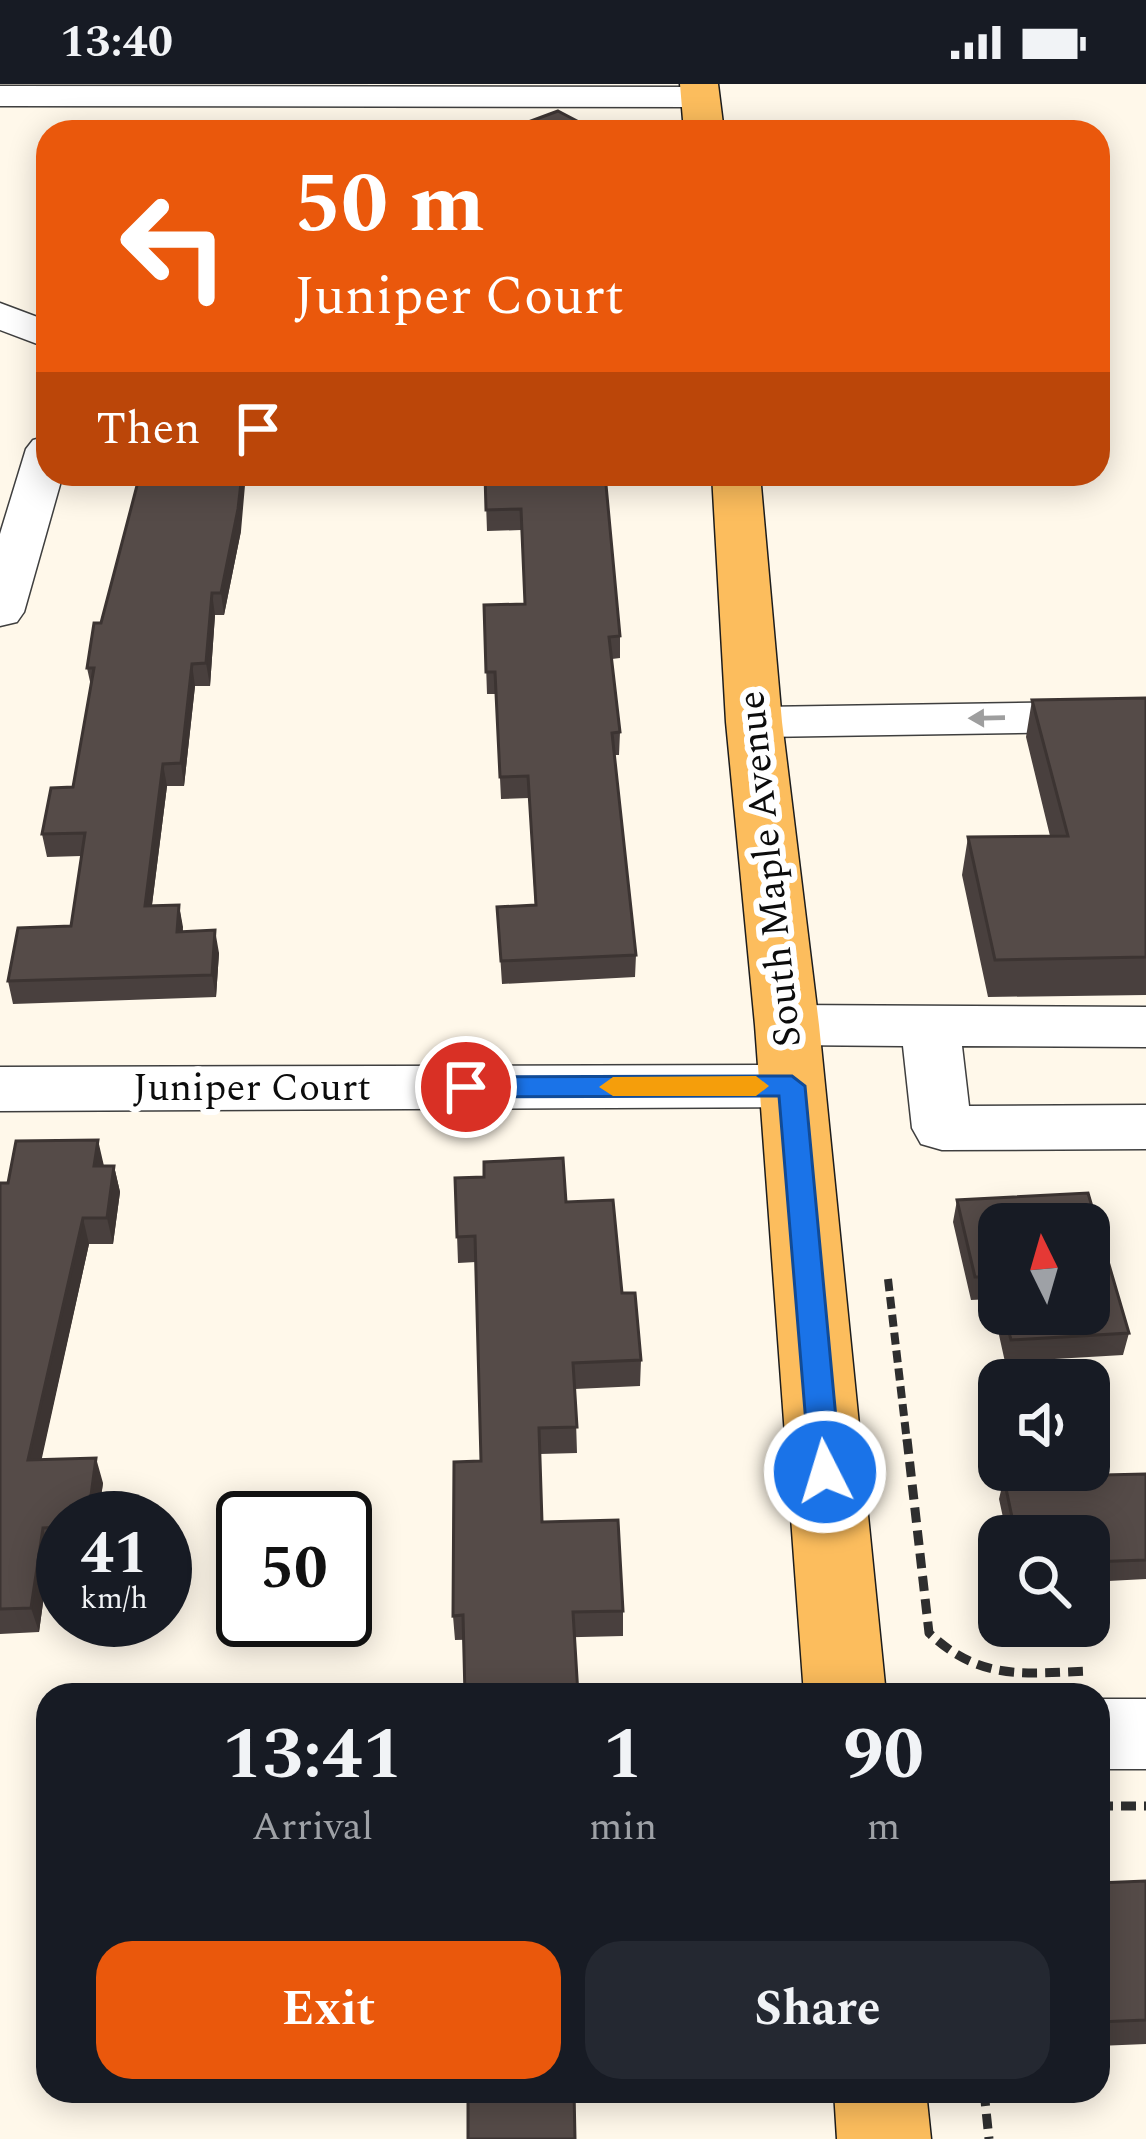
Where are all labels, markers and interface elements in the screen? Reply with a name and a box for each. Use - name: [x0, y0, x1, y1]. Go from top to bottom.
- text: 13:40: [60, 8, 173, 77]
- text: 50 m: [294, 141, 485, 269]
- icon: left: [96, 168, 252, 324]
- text: Juniper Court: [294, 256, 624, 338]
- text: Then: [96, 395, 201, 464]
- icon: arrive: [225, 396, 291, 462]
- street label: South Maple Avenue: [722, 688, 818, 1050]
- one-way arrow: [967, 708, 1005, 727]
- pin: [415, 1036, 517, 1138]
- icon: arrive: [433, 1054, 499, 1120]
- street label: Juniper Court: [133, 1059, 371, 1118]
- north arrow: [978, 1203, 1110, 1335]
- map controls: [978, 1203, 1110, 1647]
- button: sound: [978, 1359, 1110, 1491]
- position arrow: [762, 1409, 888, 1535]
- speed limit sign: 50: [216, 1491, 372, 1647]
- text: 41: [80, 1508, 148, 1600]
- button: search: [978, 1515, 1110, 1647]
- text: km/h: [80, 1576, 148, 1622]
- text: 13:41: [222, 1701, 403, 1810]
- text: 1: [603, 1701, 643, 1810]
- text: 90: [843, 1701, 924, 1810]
- text: Arrival: [252, 1798, 373, 1857]
- text: min: [589, 1798, 657, 1857]
- text: m: [867, 1798, 900, 1857]
- button: Exit: [96, 1941, 561, 2079]
- button: Share: [585, 1941, 1050, 2079]

